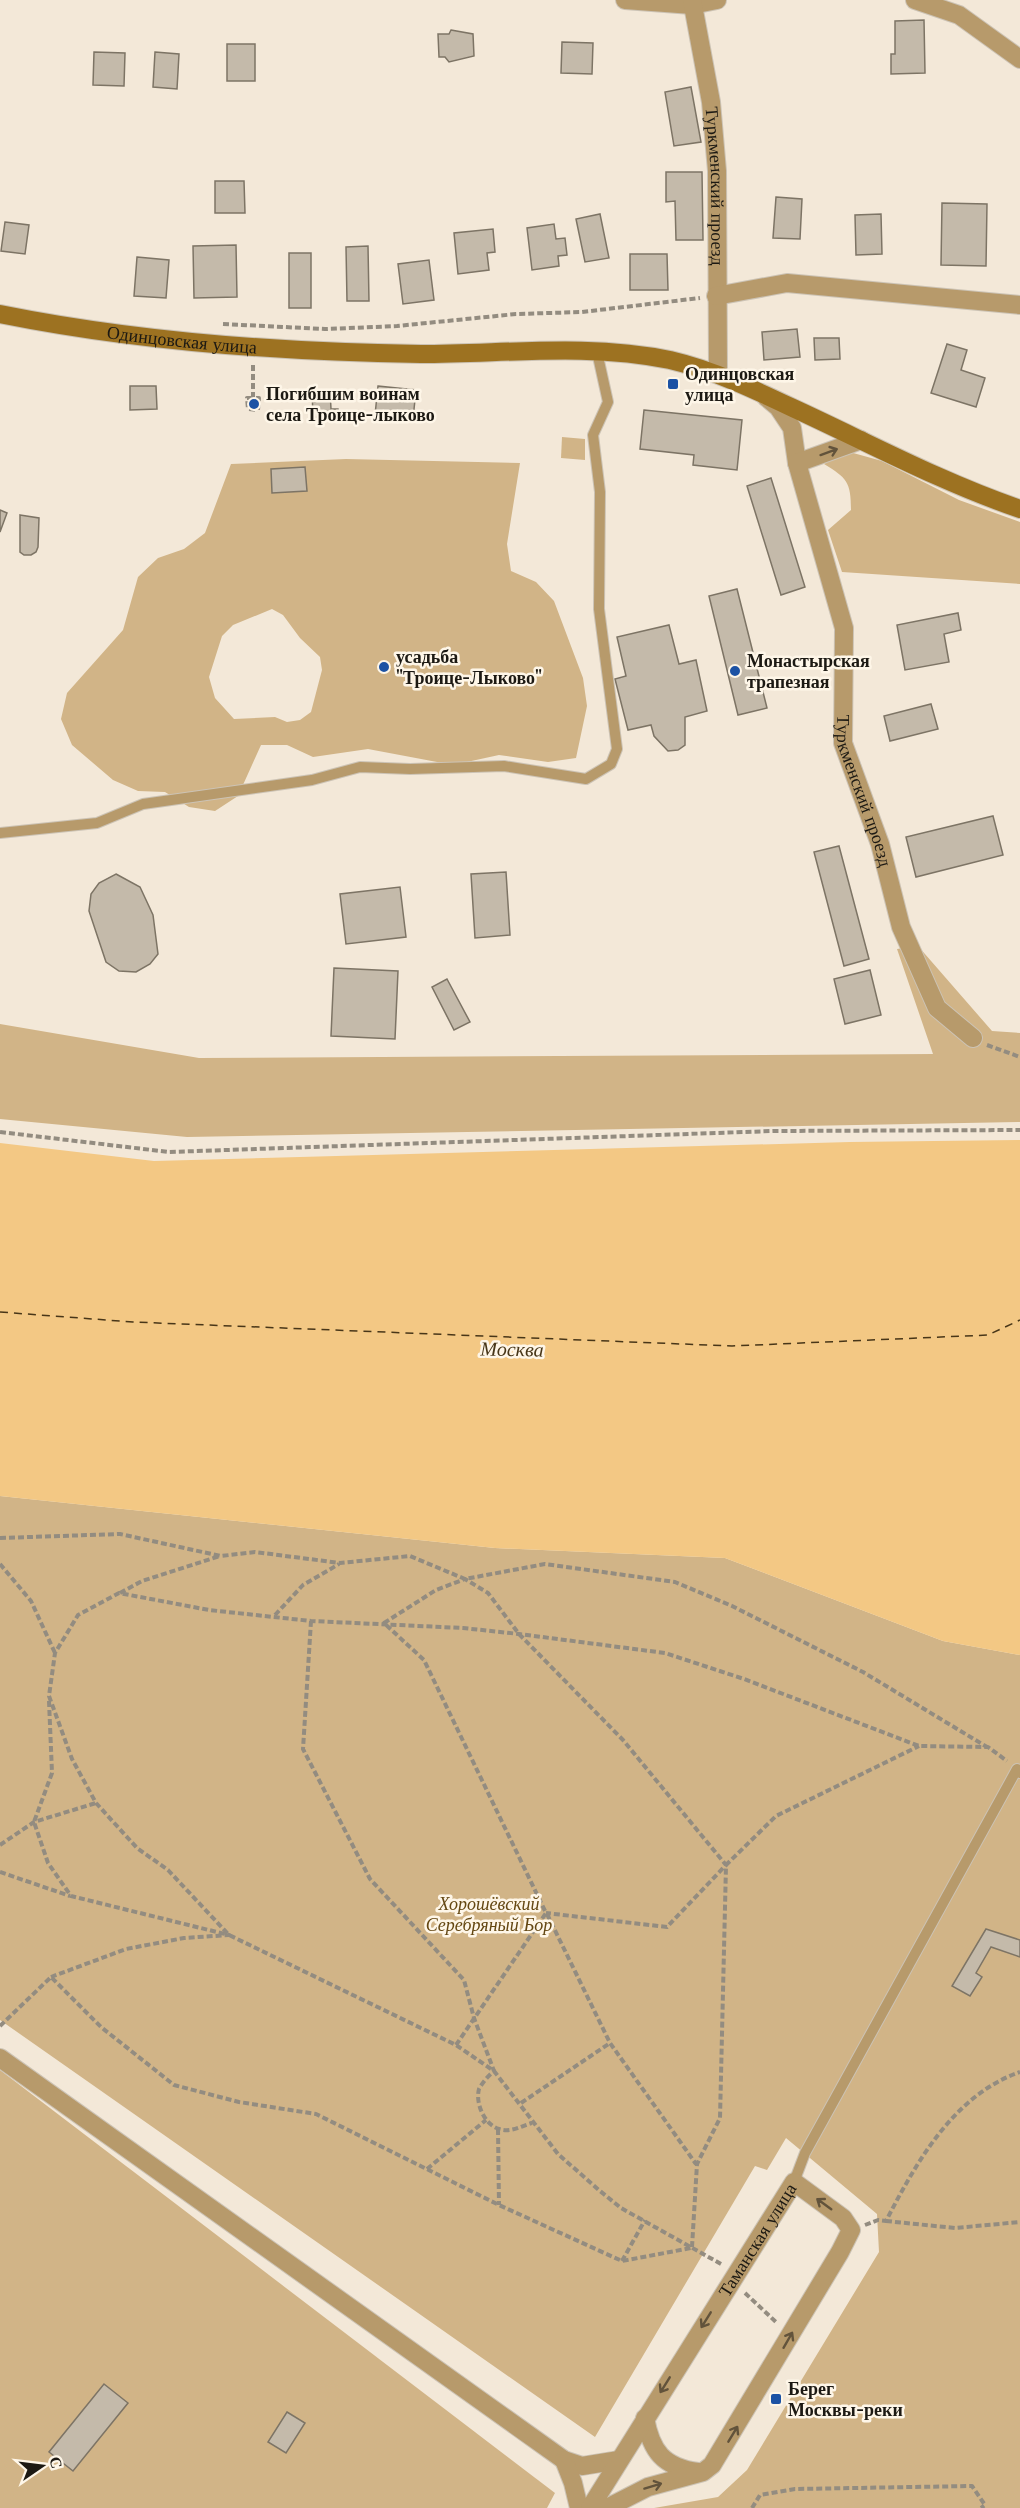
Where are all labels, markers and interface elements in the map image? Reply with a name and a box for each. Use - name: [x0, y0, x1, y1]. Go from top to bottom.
- street label: Туркменский проезд: [700, 106, 728, 266]
- street label: Одинцовская улица: [106, 321, 258, 358]
- place label: Одинцовская улица: [685, 363, 795, 406]
- marker: Одинцовская улица: [666, 377, 680, 391]
- place label: Погибшим воинам села Троице-лыково: [266, 383, 435, 426]
- marker: Погибшим воинам села Троице-лыково: [247, 397, 261, 411]
- one-way arrow: [819, 446, 838, 457]
- place label: усадьба "Троице-Лыково": [396, 646, 542, 689]
- place label: Монастырская трапезная: [747, 650, 870, 693]
- marker: усадьба "Троице-Лыково": [377, 660, 391, 674]
- marker: Монастырская трапезная: [728, 664, 742, 678]
- street label: Туркменский проезд: [832, 715, 896, 869]
- water label: Москва: [479, 1336, 544, 1362]
- park label: Хорошёвский Серебряный Бор: [426, 1893, 552, 1936]
- street label: Таманская улица: [714, 2179, 801, 2301]
- one-way arrow: [817, 2198, 833, 2210]
- one-way arrow: [699, 2311, 711, 2328]
- one-way arrow: [783, 2332, 794, 2350]
- one-way arrow: [659, 2377, 672, 2394]
- place label: Берег Москвы-реки: [788, 2378, 903, 2421]
- marker: Берег Москвы-реки: [769, 2392, 783, 2406]
- one-way arrow: [727, 2426, 739, 2443]
- north arrow: [12, 2436, 72, 2496]
- text: С: [45, 2454, 68, 2470]
- one-way arrow: [643, 2480, 662, 2491]

